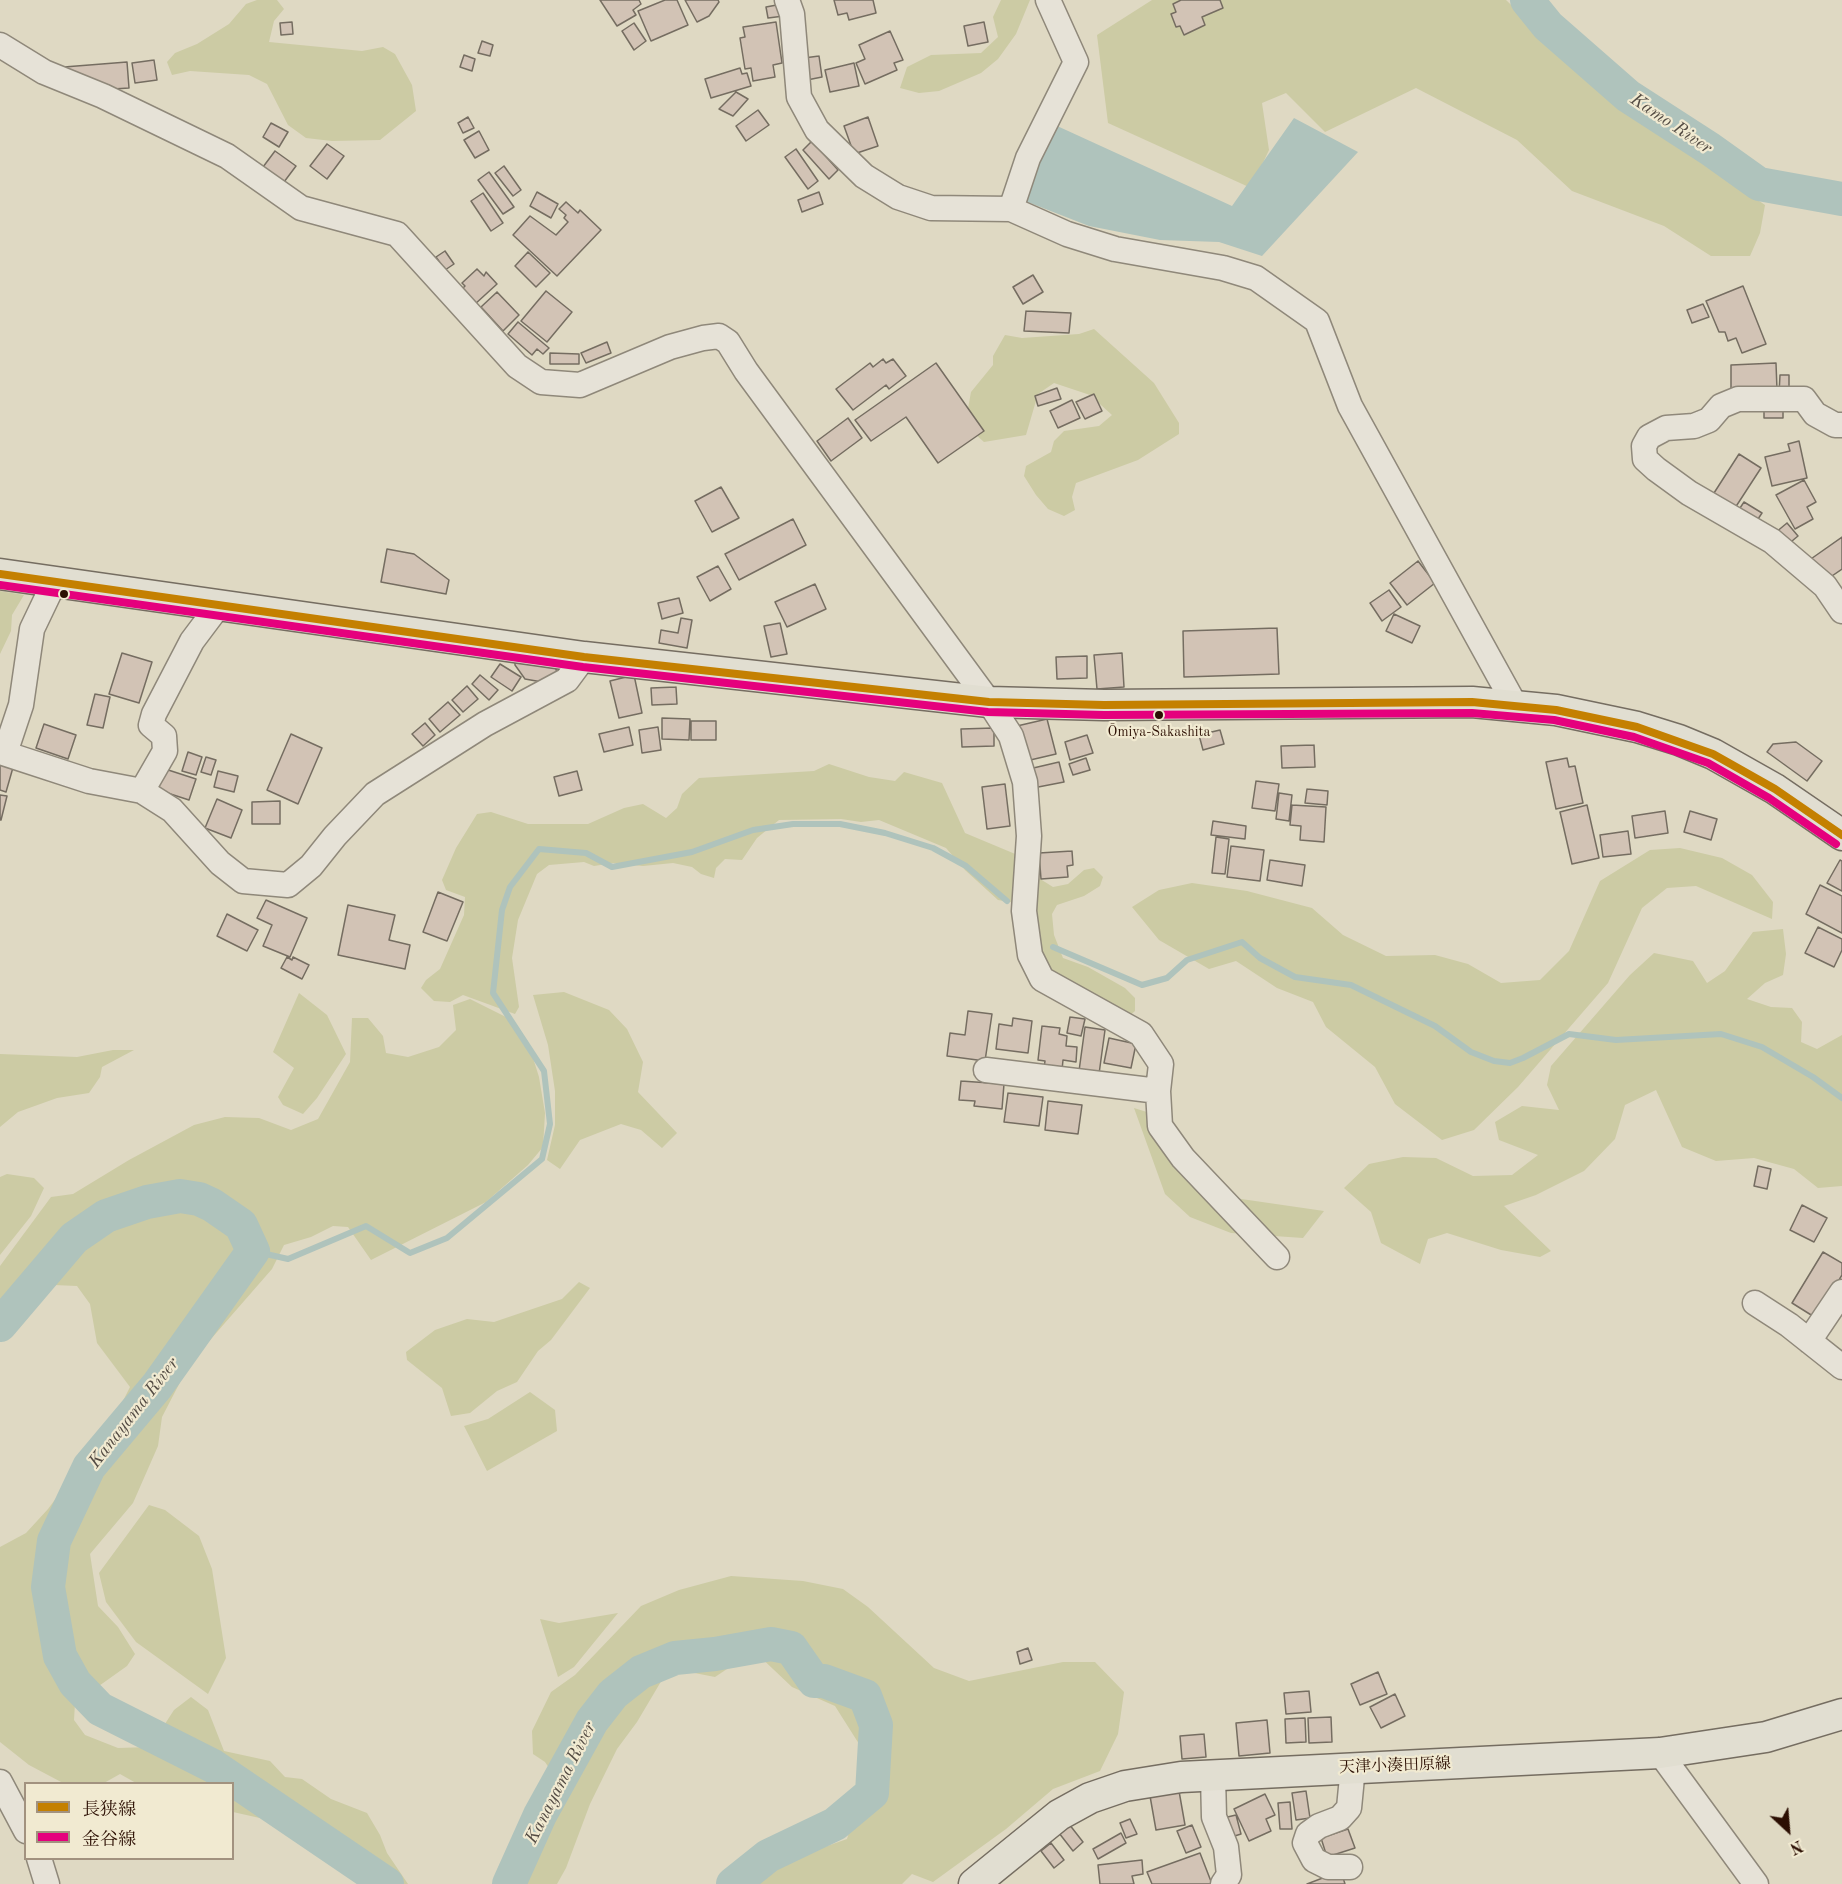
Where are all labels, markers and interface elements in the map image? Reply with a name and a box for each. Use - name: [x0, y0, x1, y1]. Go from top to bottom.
- water label: Kamo River: [1626, 89, 1716, 159]
- unlabelled marker: [58, 588, 70, 600]
- marker: Ōmiya-Sakashita: [1153, 709, 1165, 721]
- place label: Ōmiya-Sakashita: [1108, 724, 1210, 740]
- water label: Kanayama River: [84, 1354, 184, 1472]
- water label: Kanayama River: [521, 1718, 601, 1848]
- street label: 天津小湊田原線: [1339, 1754, 1451, 1778]
- legend: [24, 1782, 234, 1860]
- north arrow: [1758, 1800, 1818, 1860]
- text: 長狭線: [82, 1801, 136, 1819]
- text: 金谷線: [82, 1831, 136, 1849]
- text: N: [1787, 1836, 1805, 1856]

